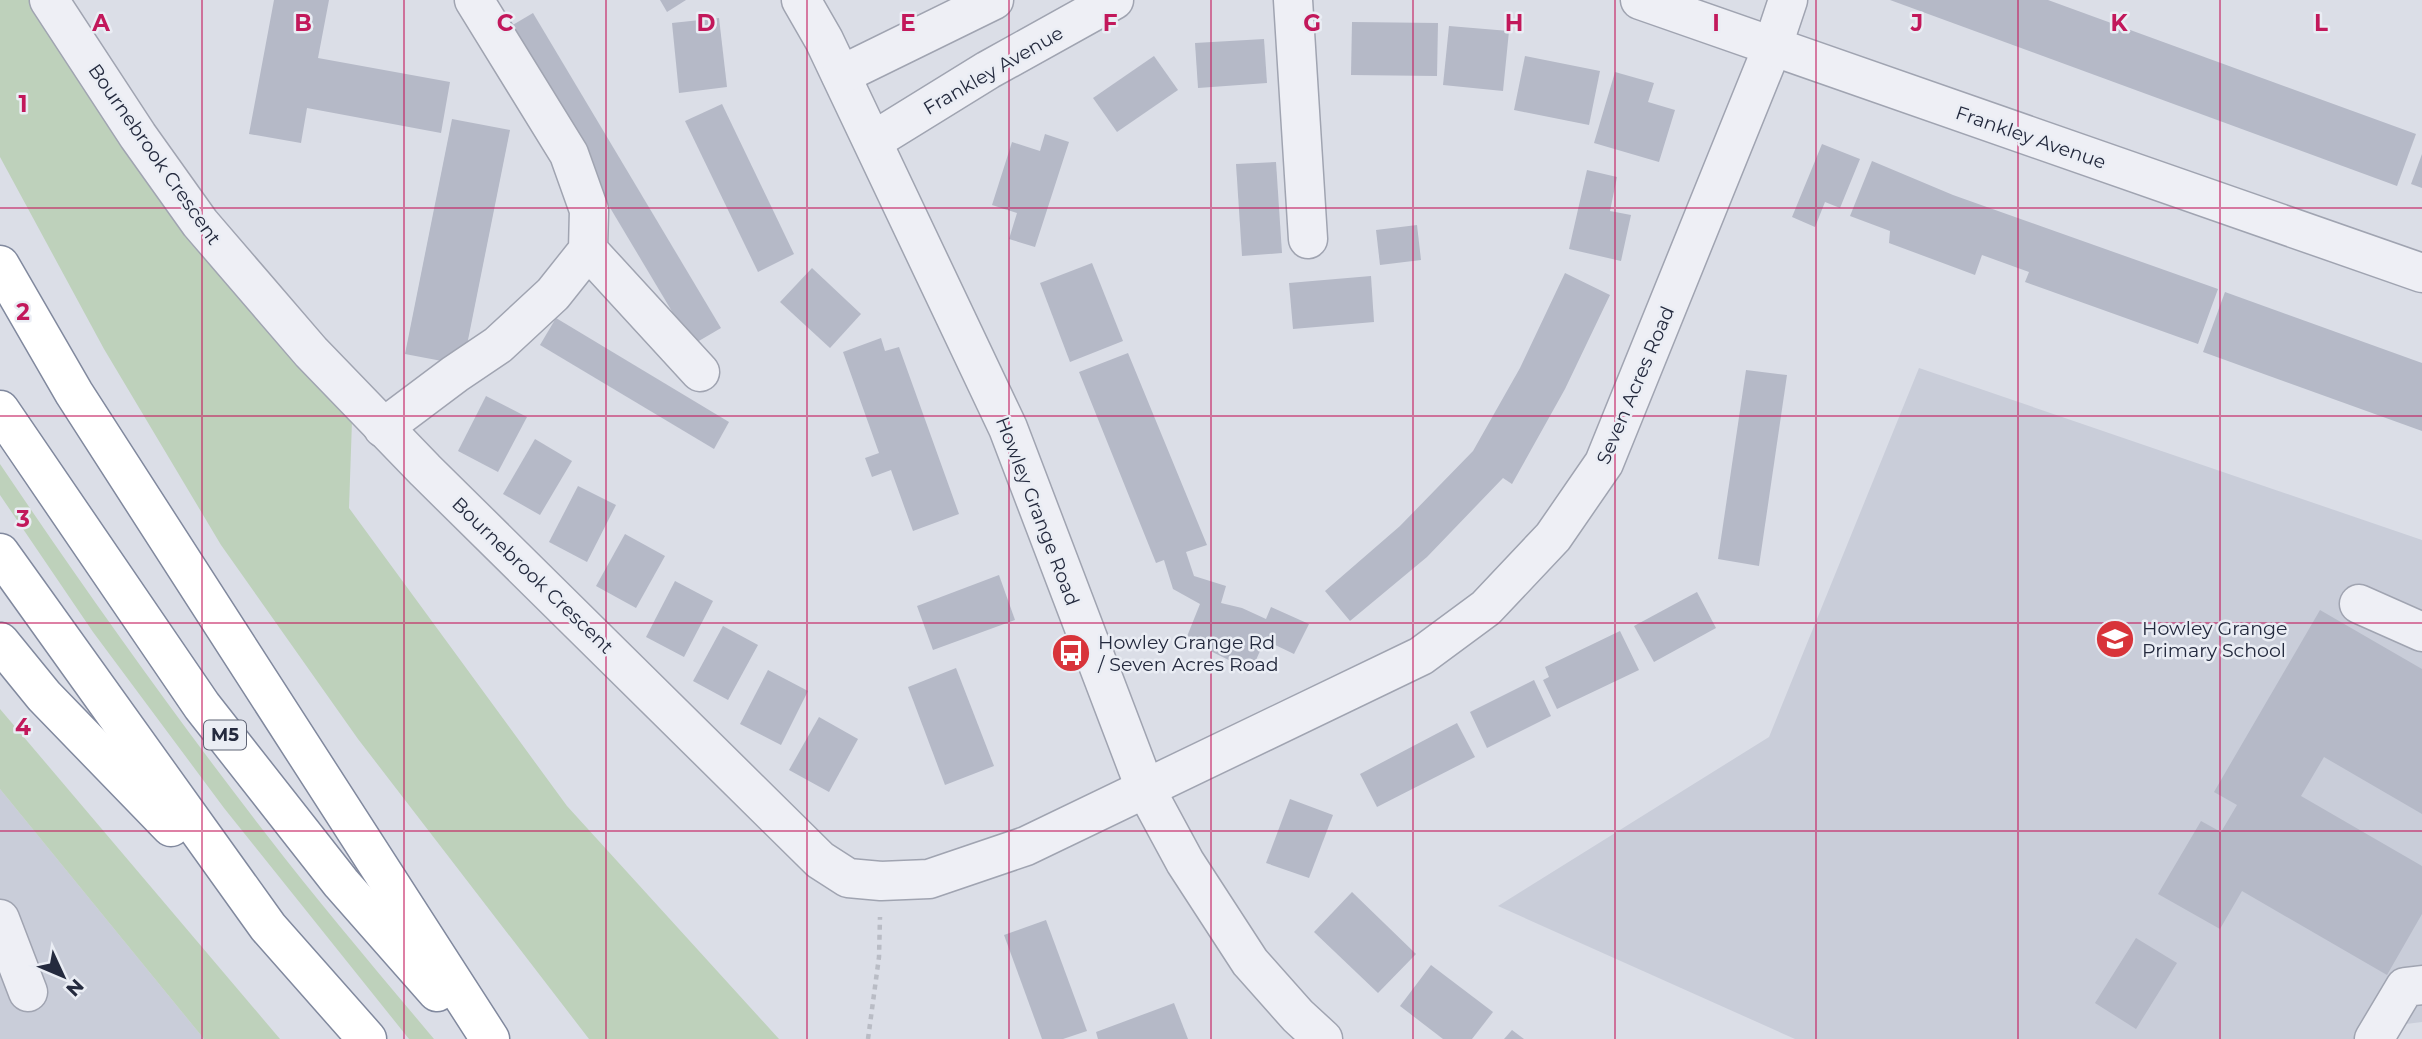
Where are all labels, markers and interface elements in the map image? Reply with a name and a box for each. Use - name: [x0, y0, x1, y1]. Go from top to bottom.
- text: A: [91, 9, 110, 37]
- text: B: [294, 9, 312, 37]
- text: C: [497, 9, 514, 37]
- text: D: [697, 9, 716, 37]
- text: E: [900, 9, 916, 37]
- text: F: [1103, 9, 1118, 37]
- text: G: [1303, 9, 1321, 37]
- text: H: [1505, 9, 1523, 37]
- text: I: [1712, 9, 1720, 37]
- text: J: [1910, 9, 1923, 37]
- text: K: [2110, 9, 2128, 37]
- text: L: [2314, 9, 2328, 37]
- street label: Frankley Avenue: [919, 21, 1067, 120]
- street label: Bournebrook Crescent: [83, 59, 226, 249]
- text: 1: [18, 90, 28, 118]
- street label: Frankley Avenue: [1953, 101, 2109, 174]
- text: 2: [16, 298, 30, 326]
- street label: Seven Acres Road: [1592, 303, 1679, 468]
- street label: Howley Grange Road: [991, 414, 1084, 609]
- street label: Bournebrook Crescent: [447, 492, 618, 659]
- text: 3: [15, 505, 30, 533]
- place label: Howley Grange Primary School: [2142, 617, 2288, 662]
- school or university icon: Howley Grange Primary School: [2094, 618, 2136, 660]
- place label: Howley Grange Rd / Seven Acres Road: [1097, 631, 1279, 676]
- bus stop icon: Howley Grange Rd / Seven Acres Road: [1050, 632, 1092, 674]
- text: 4: [15, 713, 31, 741]
- road number: M5: [204, 720, 246, 750]
- north arrow: [28, 941, 98, 1011]
- text: N: [61, 974, 88, 1001]

